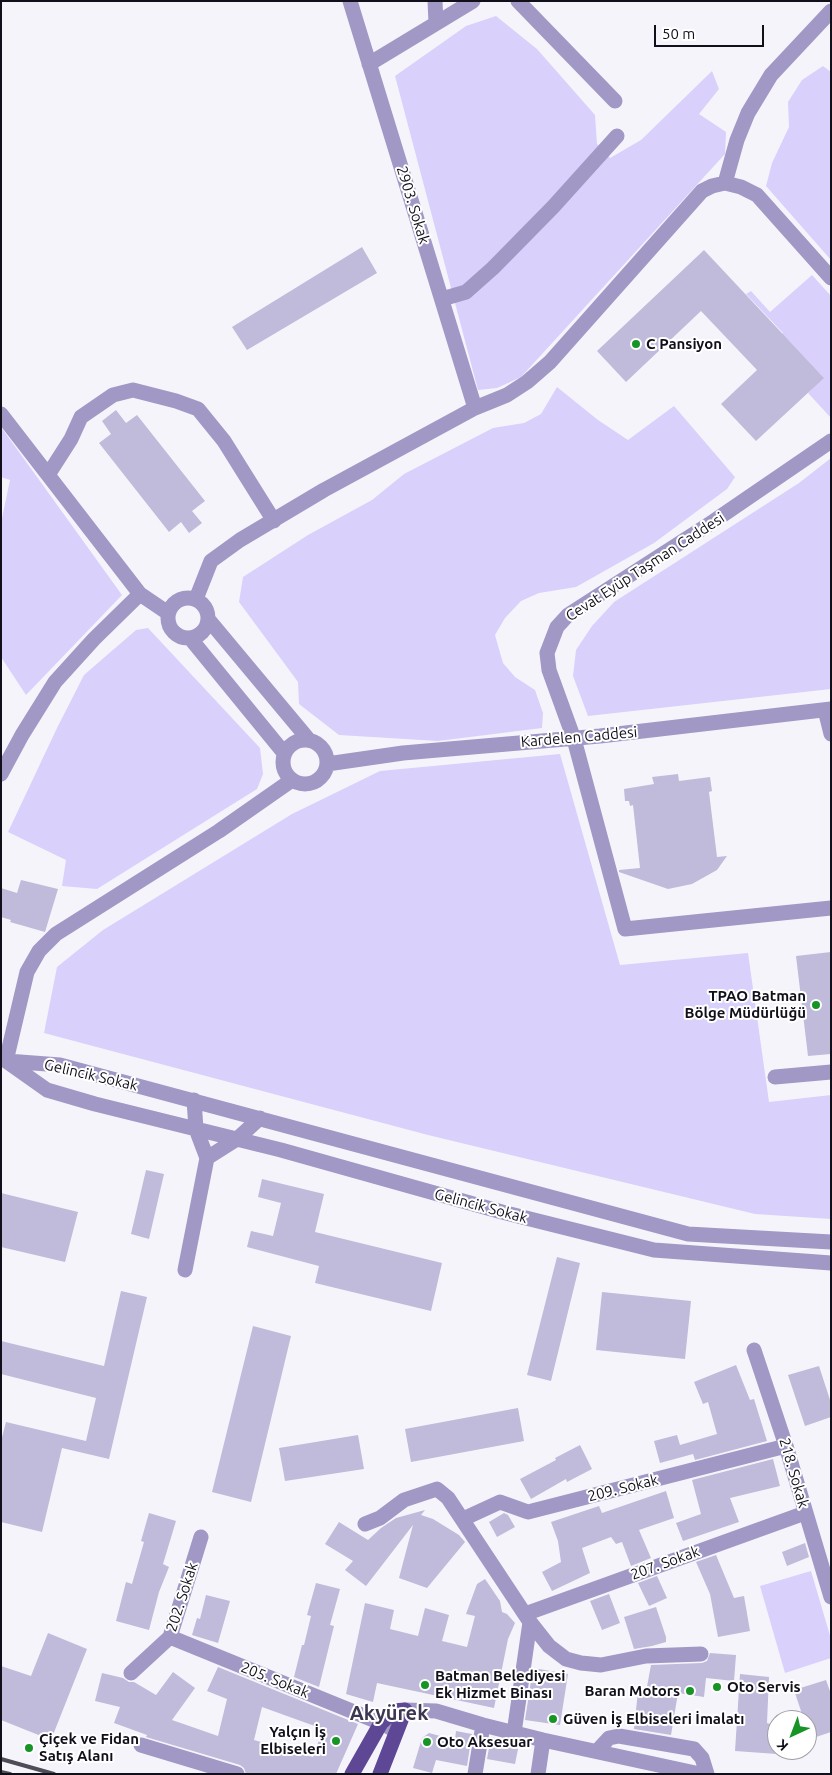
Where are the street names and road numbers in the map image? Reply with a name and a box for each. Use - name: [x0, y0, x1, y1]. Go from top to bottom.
- street label: 2903. Sokak: [393, 164, 433, 246]
- street label: Cevat Eyüp Taşman Caddesi: [562, 509, 728, 625]
- street label: Kardelen Caddesi: [520, 723, 638, 751]
- street label: Gelincik Sokak: [42, 1055, 140, 1095]
- street label: Gelincik Sokak: [433, 1185, 529, 1227]
- street label: 218. Sokak: [775, 1436, 813, 1510]
- street label: 209. Sokak: [586, 1471, 660, 1505]
- street label: 207. Sokak: [628, 1542, 702, 1584]
- street label: 202. Sokak: [162, 1560, 202, 1634]
- street label: 205. Sokak: [238, 1658, 312, 1702]

